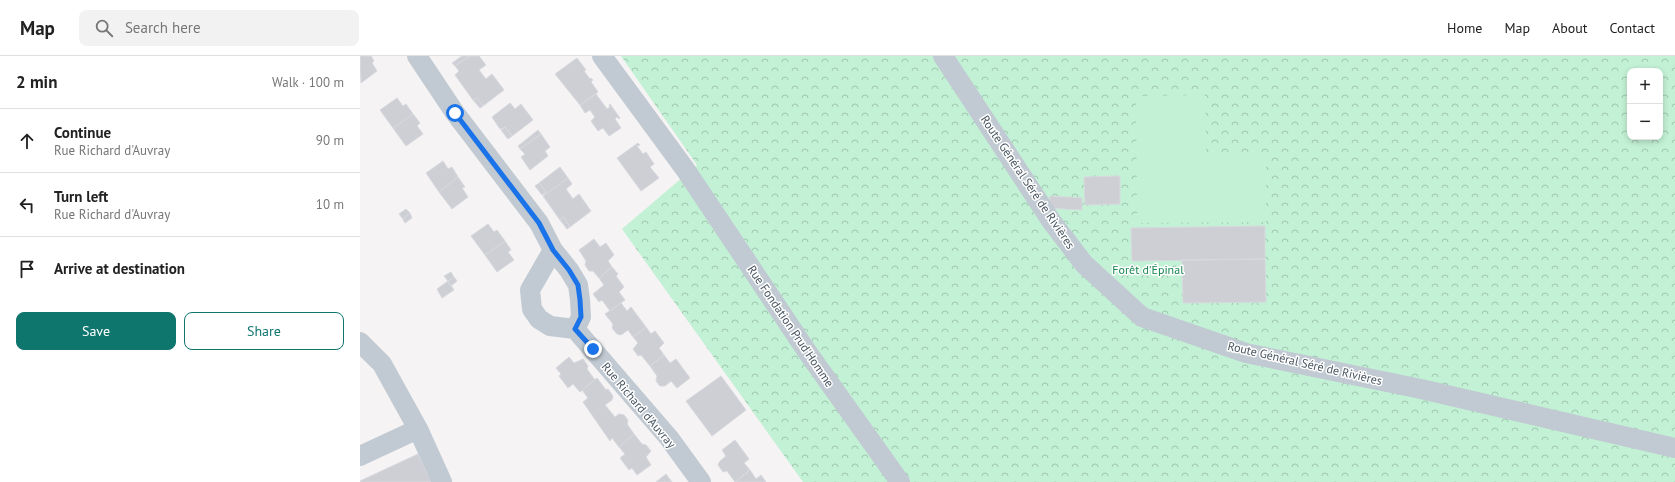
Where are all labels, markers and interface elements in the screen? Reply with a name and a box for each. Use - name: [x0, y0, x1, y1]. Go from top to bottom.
- search box: [79, 10, 359, 46]
- text: Map: [20, 16, 55, 40]
- icon: search: [93, 17, 115, 39]
- text: Search here: [125, 18, 201, 37]
- text: Home: [1447, 19, 1482, 37]
- text: Map: [1504, 19, 1530, 37]
- text: About: [1552, 19, 1588, 37]
- text: Contact: [1610, 19, 1655, 37]
- map controls: [1627, 68, 1663, 140]
- button: +: [1627, 68, 1663, 104]
- text: 2 min: [16, 71, 57, 93]
- text: Walk · 100 m: [272, 74, 344, 91]
- route start: [446, 104, 464, 122]
- button: −: [1627, 104, 1663, 140]
- street label: Route Général Séré de Rivières: [978, 112, 1078, 252]
- text: Continue: [54, 123, 111, 142]
- icon: ahead: [16, 130, 38, 152]
- text: 90 m: [316, 132, 344, 149]
- text: Rue Richard d'Auvray: [54, 142, 170, 159]
- text: Turn left: [54, 187, 108, 206]
- icon: left: [16, 194, 38, 216]
- text: 10 m: [316, 196, 344, 213]
- text: Rue Richard d'Auvray: [54, 206, 170, 223]
- icon: arrive: [16, 258, 38, 280]
- text: Arrive at destination: [54, 259, 185, 278]
- street label: Rue Fondation Prud'Homme: [745, 262, 837, 390]
- park label: Forêt d'Épinal: [1112, 262, 1184, 277]
- button: Save: [16, 312, 176, 350]
- button: Share: [184, 312, 344, 350]
- street label: Route Général Séré de Rivières: [1226, 338, 1384, 388]
- route end: [584, 340, 602, 358]
- street label: Rue Richard d'Auvray: [599, 359, 679, 451]

